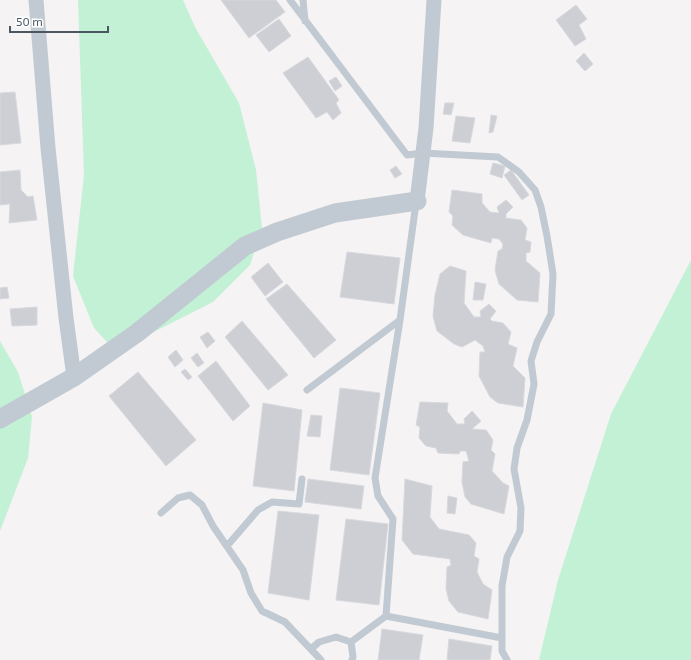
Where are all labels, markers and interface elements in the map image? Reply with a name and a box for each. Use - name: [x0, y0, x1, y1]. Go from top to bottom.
- scale bar: [10, 8, 108, 34]
- text: 50 m: [16, 14, 43, 28]

